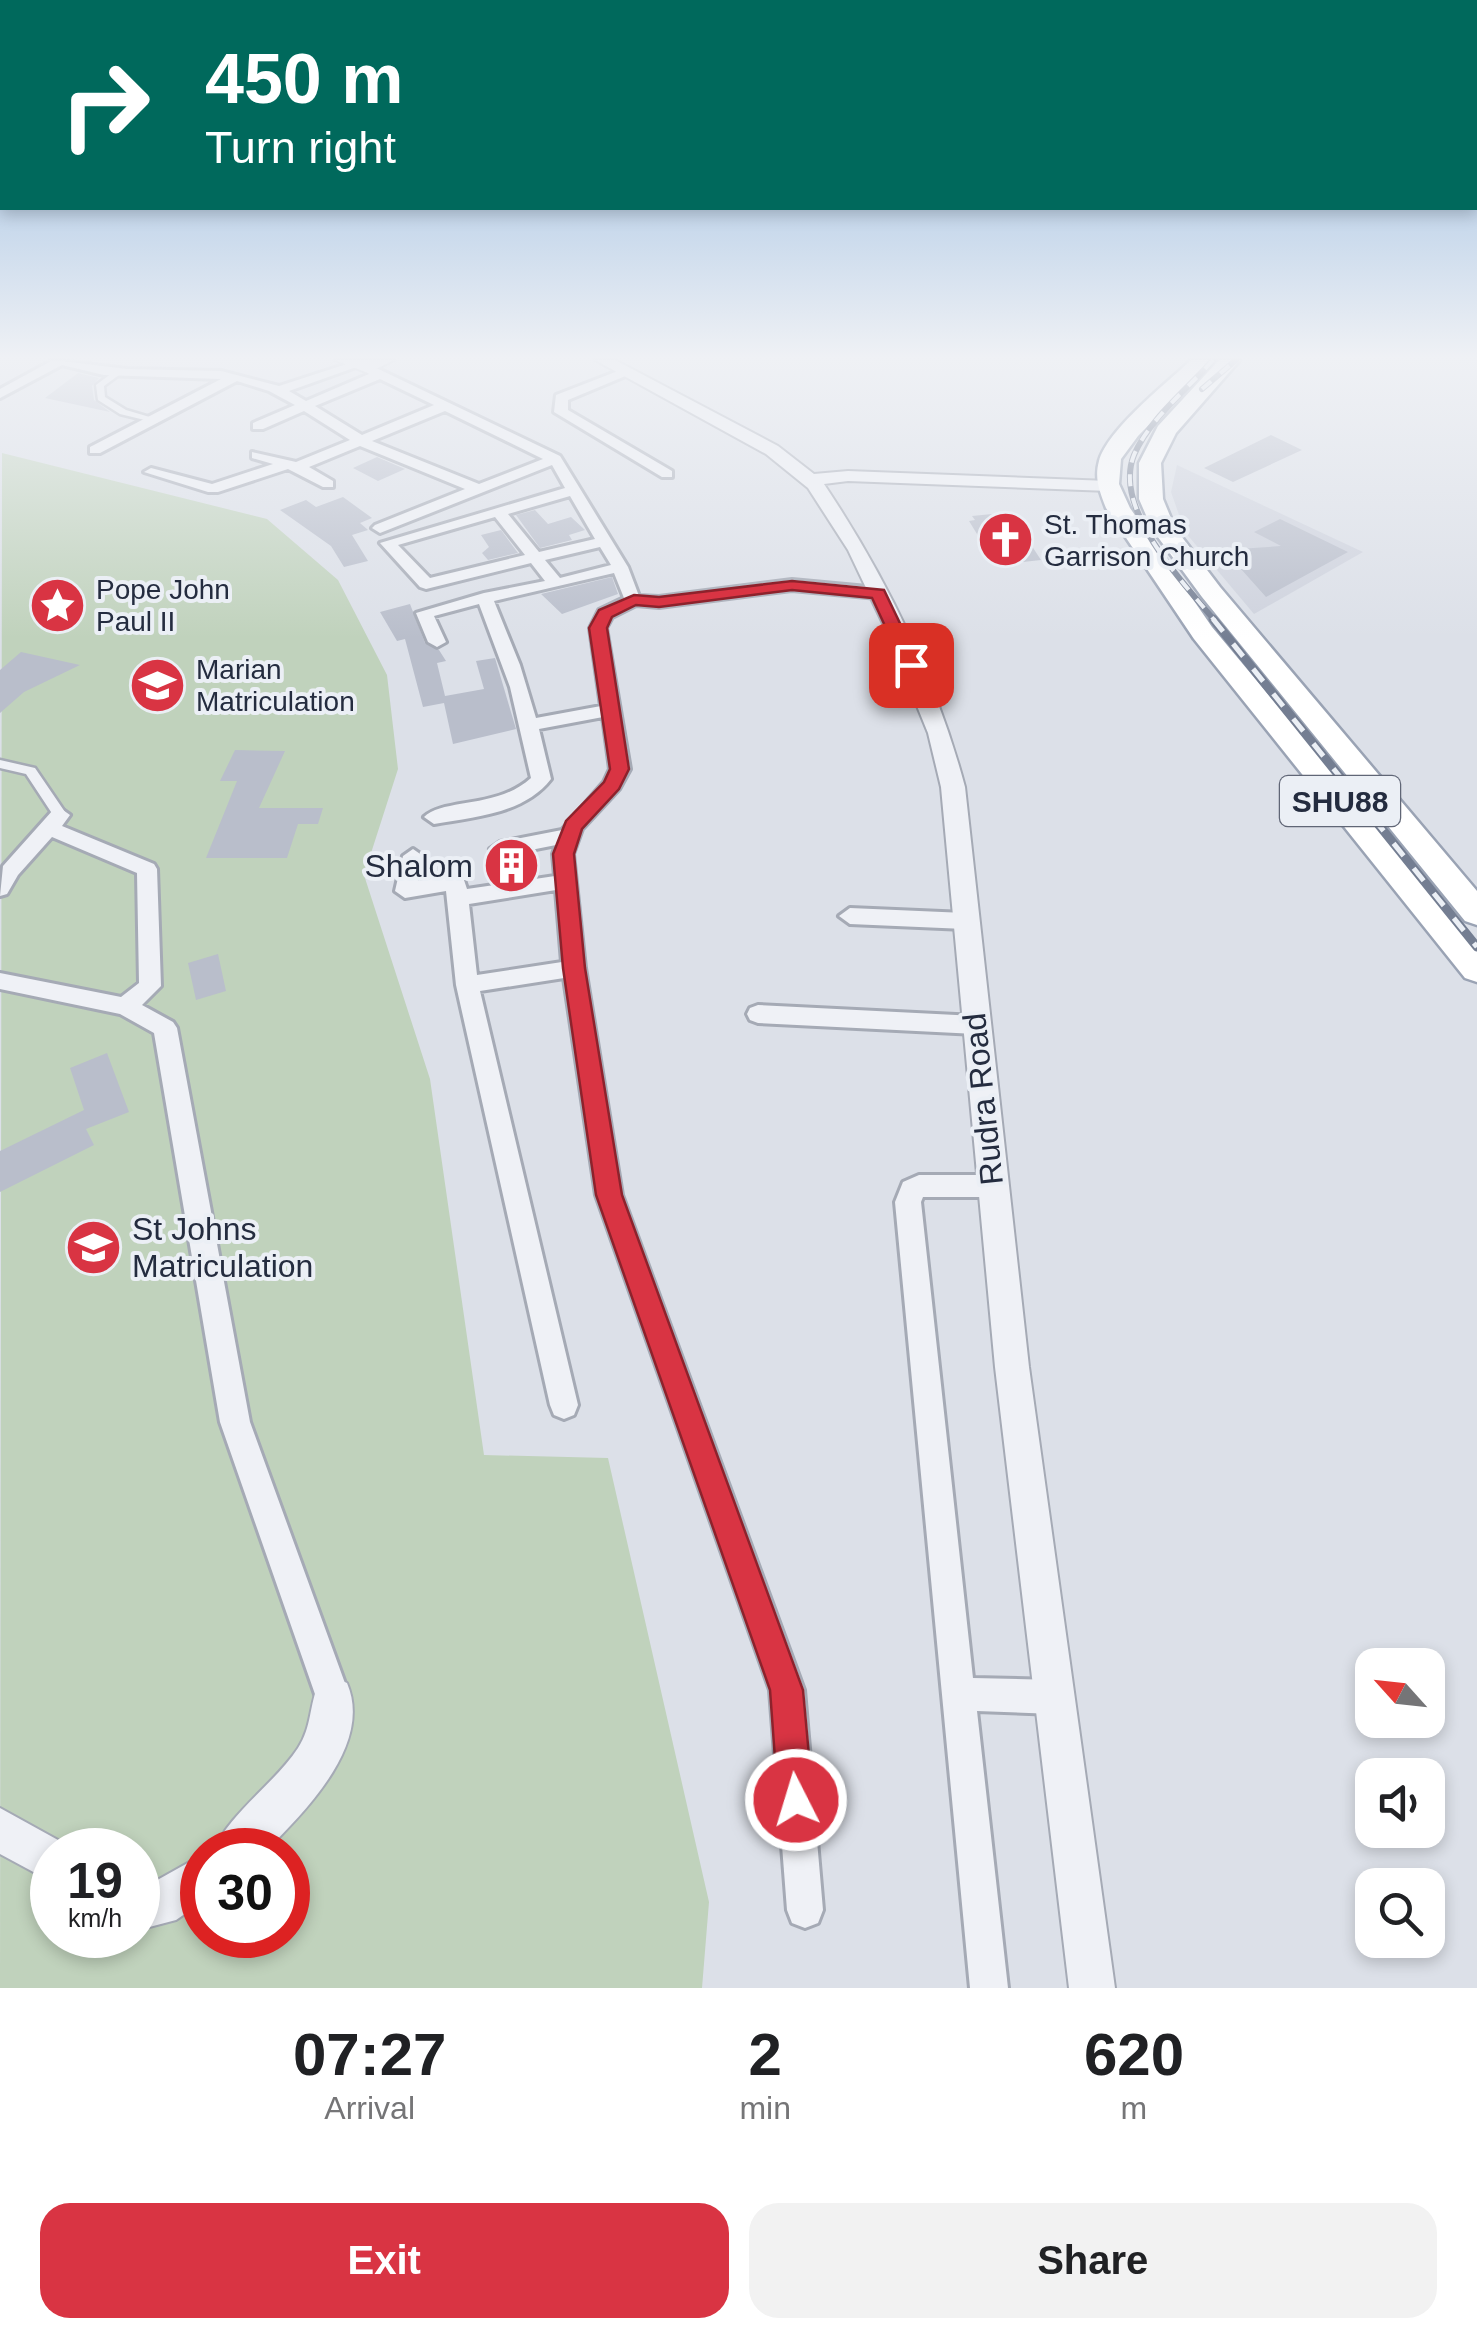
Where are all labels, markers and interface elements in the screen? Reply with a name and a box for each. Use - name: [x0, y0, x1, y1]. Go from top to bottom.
- icon: right: [40, 40, 170, 170]
- text: 450 m: [205, 40, 403, 118]
- text: Turn right: [205, 122, 396, 173]
- place label: St. Thomas Garrison Church: [1044, 509, 1249, 572]
- church icon: St. Thomas Garrison Church: [975, 510, 1035, 570]
- place label: Pope John Paul II: [96, 574, 230, 637]
- place icon: Pope John Paul II: [27, 575, 87, 635]
- pin: [869, 623, 954, 708]
- icon: arrive: [884, 638, 939, 693]
- place label: Marian Matriculation: [196, 654, 355, 717]
- school or university icon: Marian Matriculation: [127, 655, 187, 715]
- road number: SHU88: [1280, 776, 1400, 826]
- building icon: Shalom: [482, 836, 542, 896]
- place label: Shalom: [365, 848, 473, 884]
- street label: Rudra Road: [956, 1011, 1010, 1187]
- place label: St Johns Matriculation: [132, 1211, 313, 1284]
- school or university icon: St Johns Matriculation: [63, 1217, 123, 1277]
- north arrow: [1355, 1648, 1445, 1738]
- map controls: [1355, 1648, 1445, 1958]
- position arrow: [744, 1748, 848, 1852]
- button: sound: [1355, 1758, 1445, 1848]
- speed limit sign: 30: [180, 1828, 310, 1958]
- text: 19: [67, 1853, 123, 1909]
- button: search: [1355, 1868, 1445, 1958]
- text: km/h: [68, 1904, 122, 1932]
- text: 07:27: [293, 2021, 446, 2088]
- text: 2: [748, 2021, 782, 2088]
- text: 620: [1084, 2021, 1184, 2088]
- text: Arrival: [324, 2090, 415, 2126]
- text: min: [739, 2090, 791, 2126]
- text: m: [1121, 2090, 1147, 2126]
- button: Exit: [40, 2203, 729, 2318]
- button: Share: [749, 2203, 1437, 2318]

